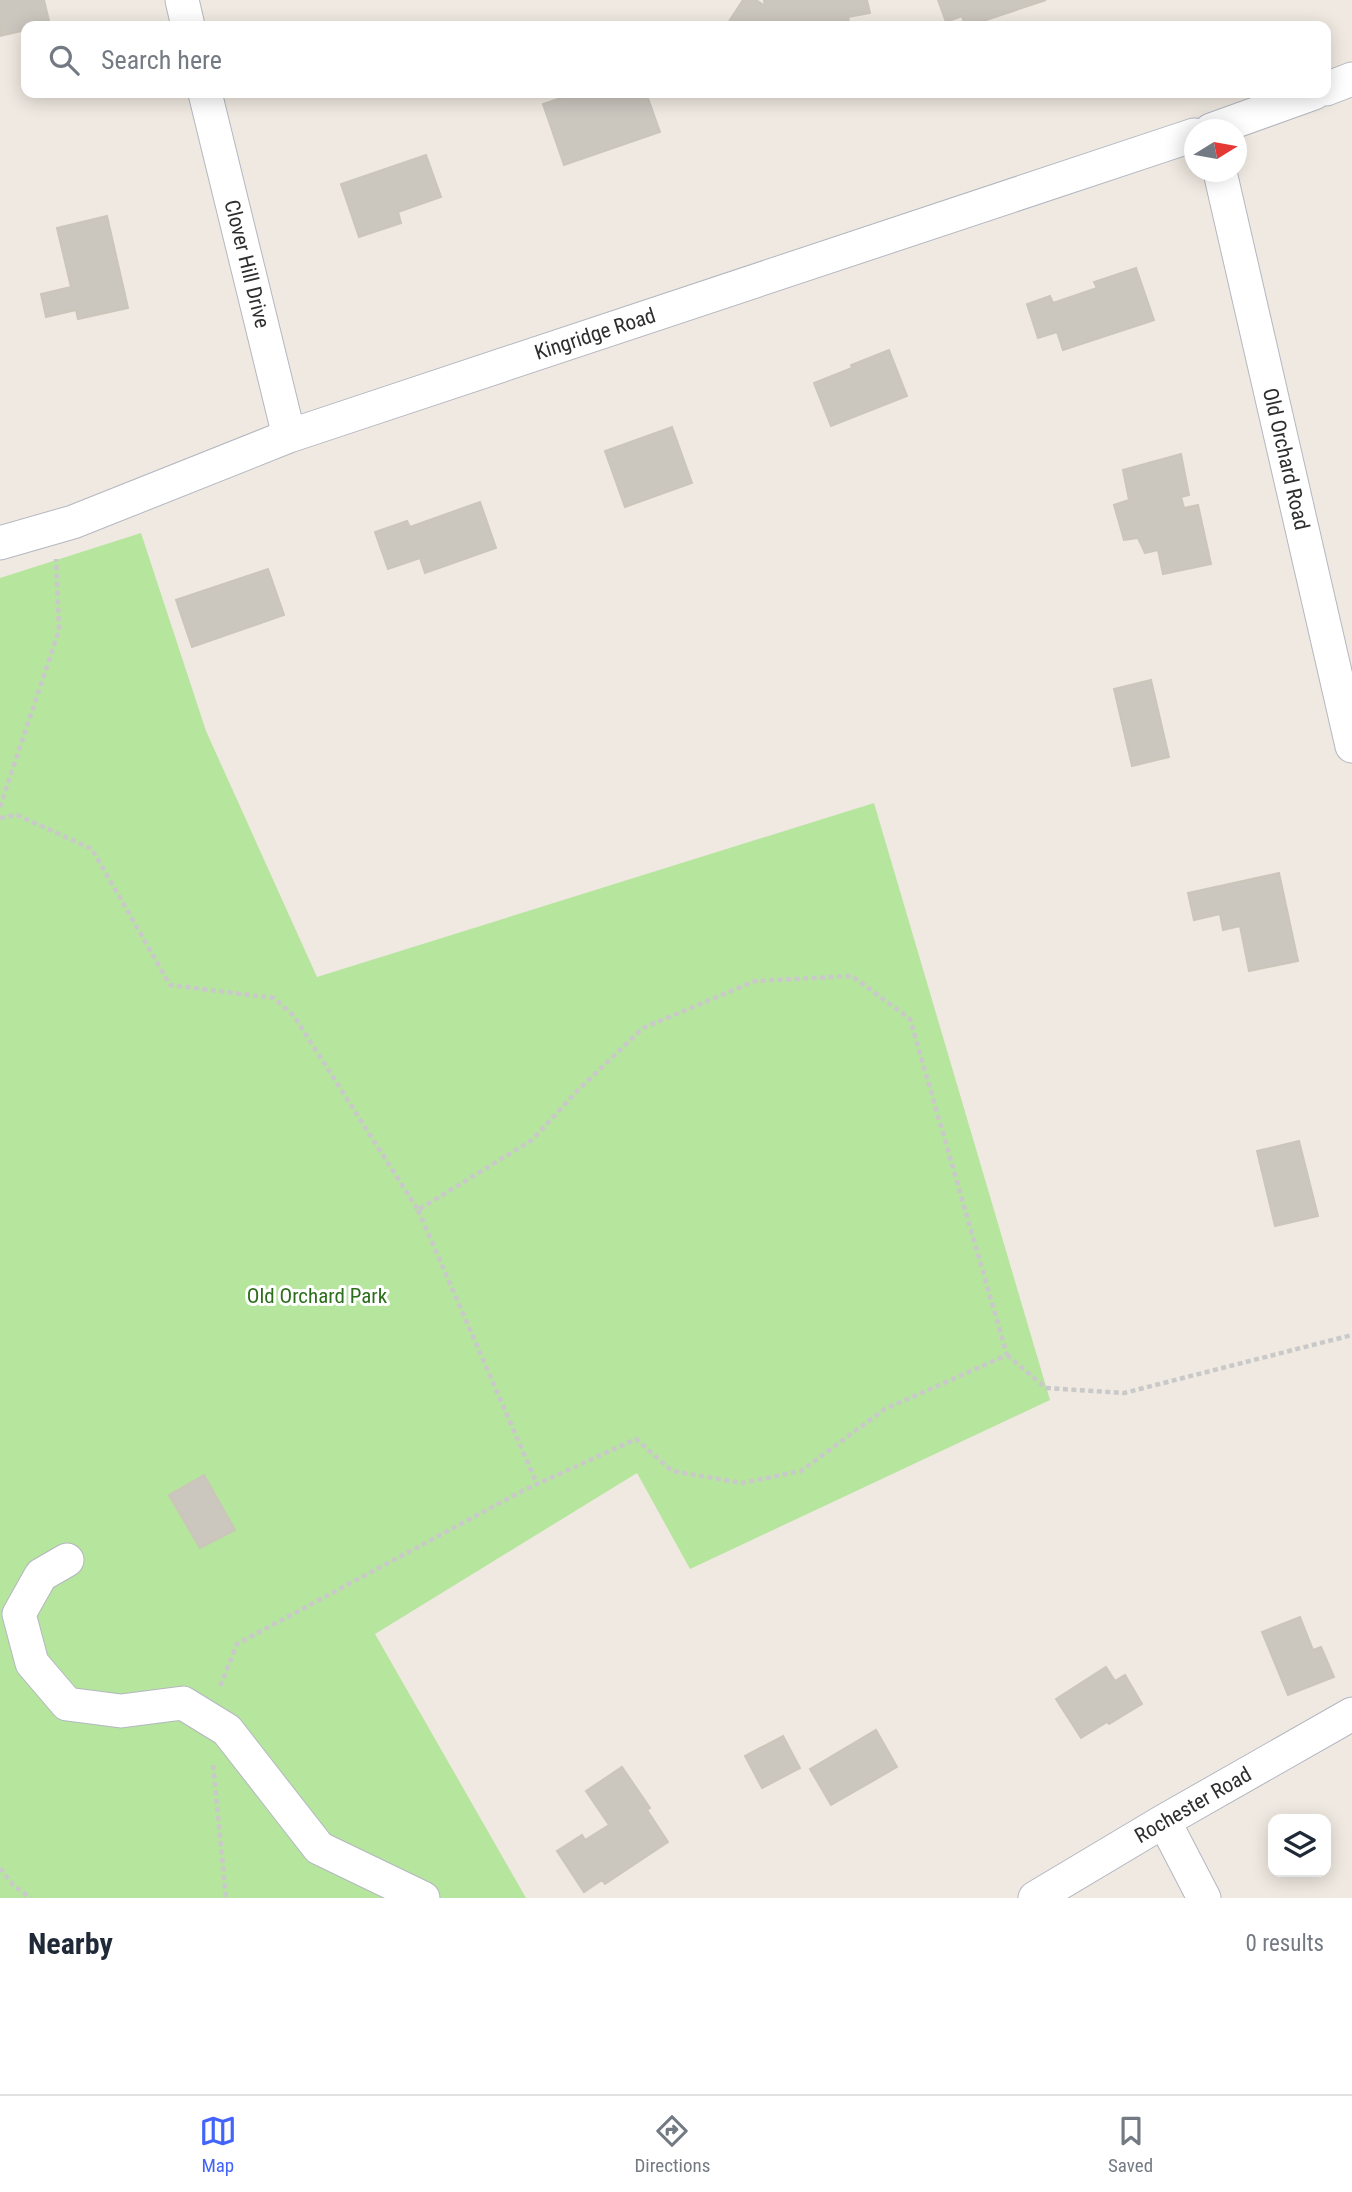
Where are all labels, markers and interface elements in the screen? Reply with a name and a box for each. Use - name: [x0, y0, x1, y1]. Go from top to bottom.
- search box: [21, 21, 1331, 98]
- icon: search: [45, 41, 83, 79]
- text: Search here: [101, 45, 222, 75]
- north arrow: [1184, 119, 1247, 182]
- street label: Clover Hill Drive: [219, 197, 275, 331]
- street label: Kingridge Road: [532, 303, 658, 365]
- street label: Old Orchard Road: [1258, 386, 1314, 532]
- park label: Old Orchard Park: [247, 1284, 388, 1308]
- street label: Rochester Road: [1131, 1762, 1255, 1848]
- map controls: [1268, 1814, 1331, 1877]
- button: layers: [1268, 1814, 1331, 1877]
- text: Nearby: [28, 1926, 113, 1961]
- text: 0 results: [1246, 1930, 1324, 1957]
- tab: Map: [199, 2112, 237, 2177]
- tab: Directions: [634, 2112, 710, 2177]
- tab: Saved: [1108, 2112, 1153, 2177]

